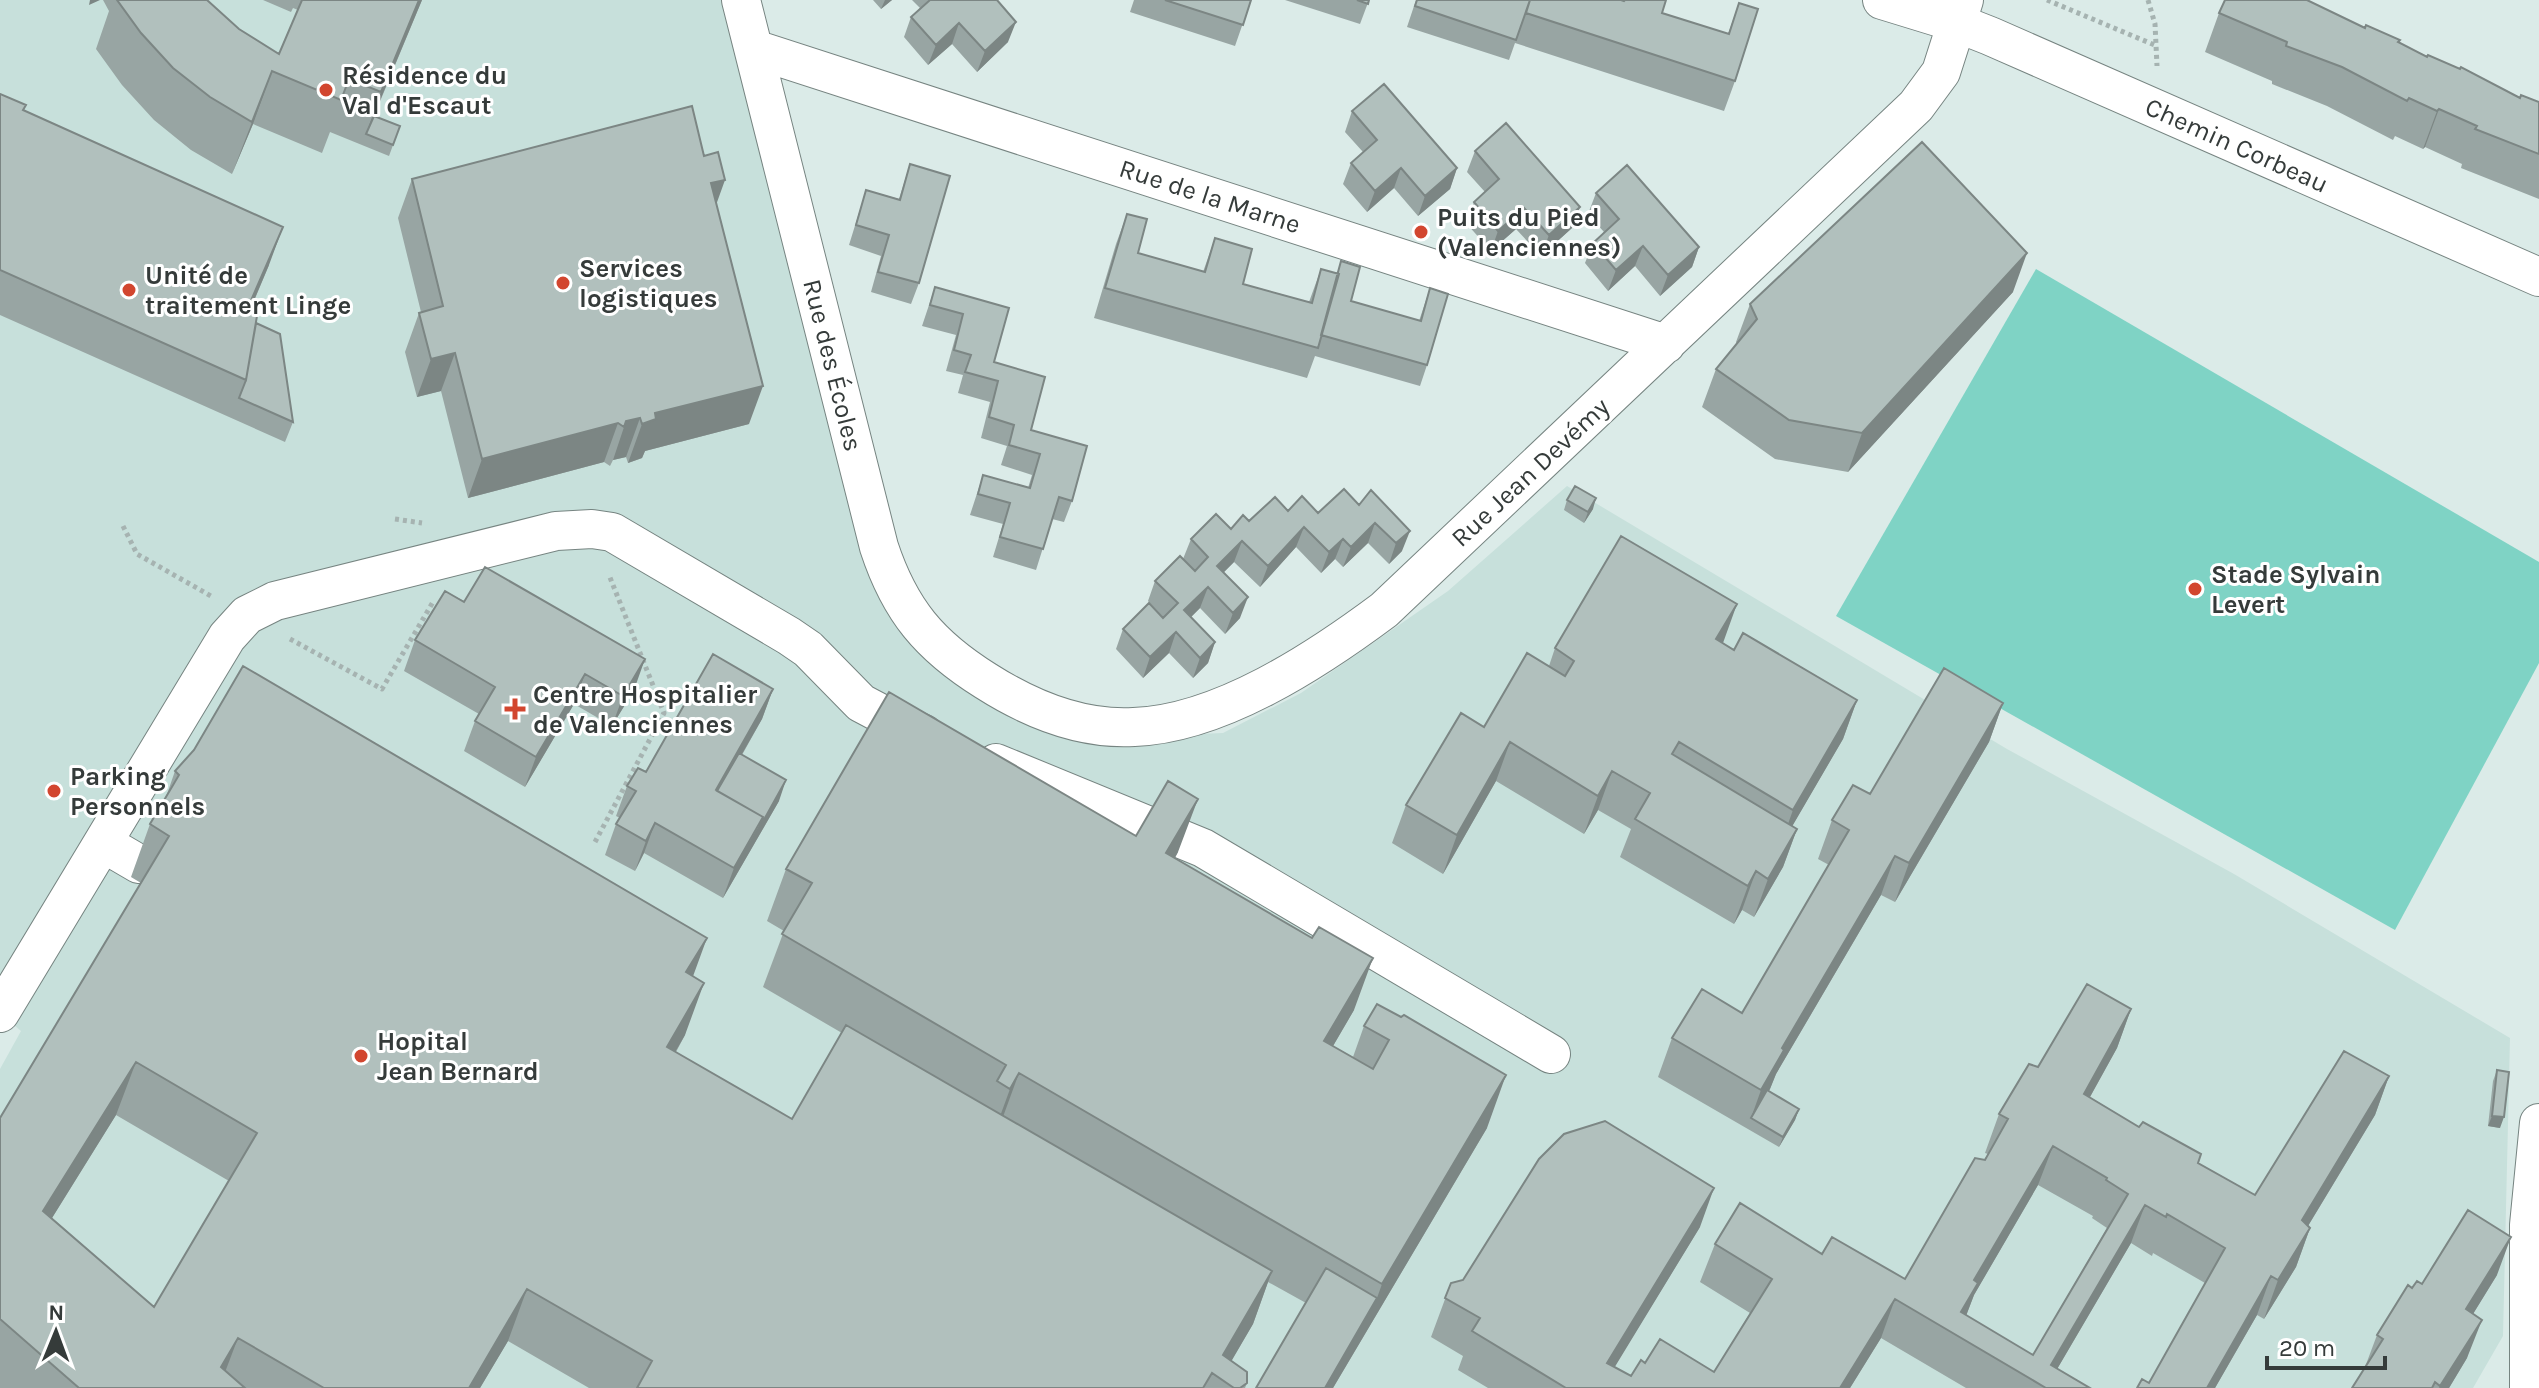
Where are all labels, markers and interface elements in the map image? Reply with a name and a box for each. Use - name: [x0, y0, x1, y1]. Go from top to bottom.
- place label: Résidence du Val d'Escaut: [342, 60, 507, 121]
- marker: Résidence du Val d'Escaut: [317, 81, 335, 99]
- street label: Chemin Corbeau: [2140, 91, 2333, 200]
- street label: Rue de la Marne: [1115, 153, 1304, 240]
- place label: Puits du Pied (Valenciennes): [1437, 202, 1621, 263]
- marker: Puits du Pied (Valenciennes): [1412, 223, 1430, 241]
- place label: Services logistiques: [579, 253, 717, 314]
- place label: Unité de traitement Linge: [145, 260, 351, 321]
- marker: Services logistiques: [554, 274, 572, 292]
- street label: Rue des Écoles: [796, 276, 870, 454]
- marker: Unité de traitement Linge: [120, 281, 138, 299]
- street label: Rue Jean Devémy: [1445, 391, 1616, 553]
- place label: Stade Sylvain Levert: [2211, 559, 2380, 620]
- marker: Stade Sylvain Levert: [2186, 580, 2204, 598]
- place label: Centre Hospitalier de Valenciennes: [533, 679, 758, 740]
- marker: Centre Hospitalier de Valenciennes: [504, 698, 526, 720]
- place label: Parking Personnels: [70, 761, 205, 822]
- marker: Parking Personnels: [45, 782, 63, 800]
- place label: Hopital Jean Bernard: [377, 1026, 539, 1087]
- marker: Hopital Jean Bernard: [352, 1047, 370, 1065]
- north arrow: [16, 1292, 96, 1372]
- text: N: [48, 1300, 64, 1326]
- scale bar: [2267, 1320, 2385, 1370]
- text: 20 m: [2279, 1334, 2335, 1362]

